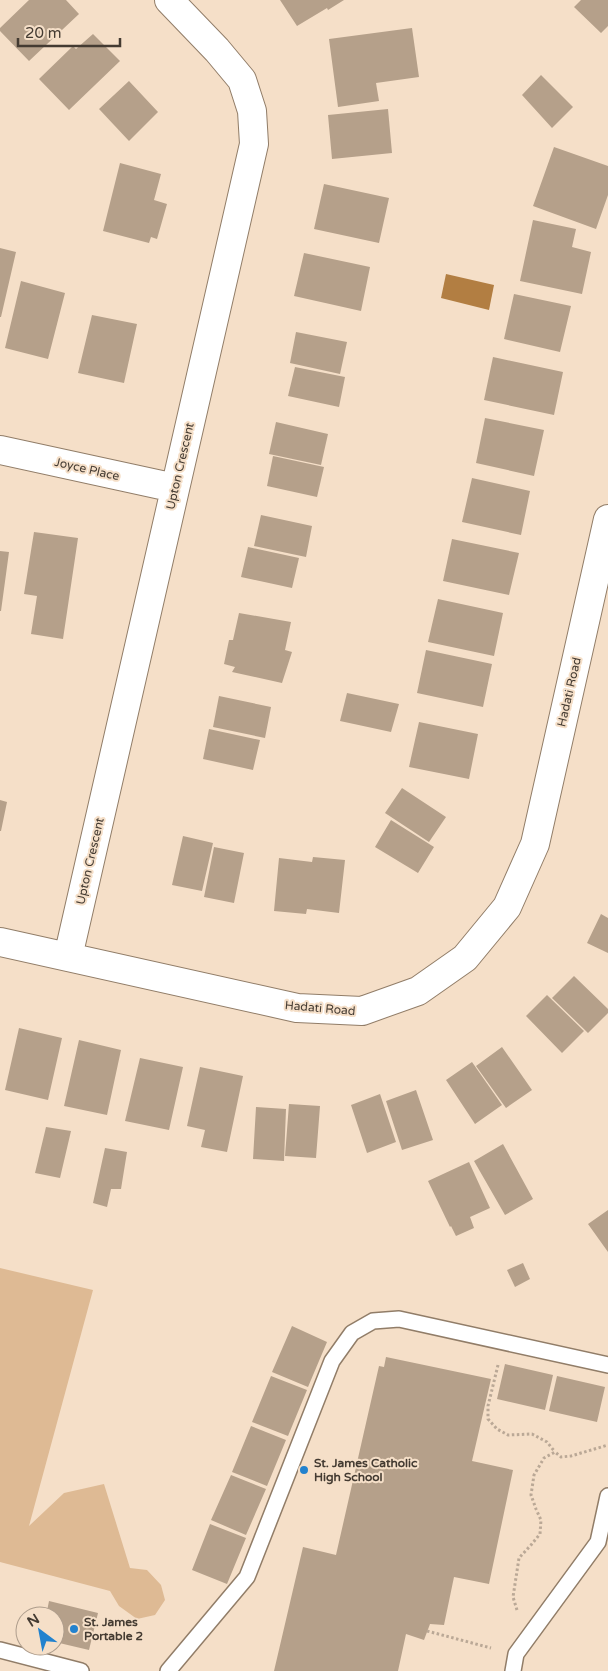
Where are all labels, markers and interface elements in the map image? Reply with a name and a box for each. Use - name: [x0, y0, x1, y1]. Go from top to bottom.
- scale bar: [18, 15, 120, 47]
- text: 20 m: [25, 24, 62, 42]
- street label: Upton Crescent: [163, 421, 197, 511]
- street label: Joyce Place: [53, 455, 121, 483]
- street label: Hadati Road: [554, 656, 584, 728]
- street label: Upton Crescent: [73, 816, 107, 906]
- street label: Hadati Road: [284, 998, 356, 1018]
- place label: St. James Catholic High School: [314, 1456, 418, 1485]
- marker: St. James Catholic High School: [298, 1464, 310, 1476]
- north arrow: [15, 1606, 65, 1656]
- text: N: [24, 1610, 43, 1631]
- place label: St. James Portable 2: [84, 1615, 143, 1643]
- marker: St. James Portable 2: [68, 1623, 80, 1635]

